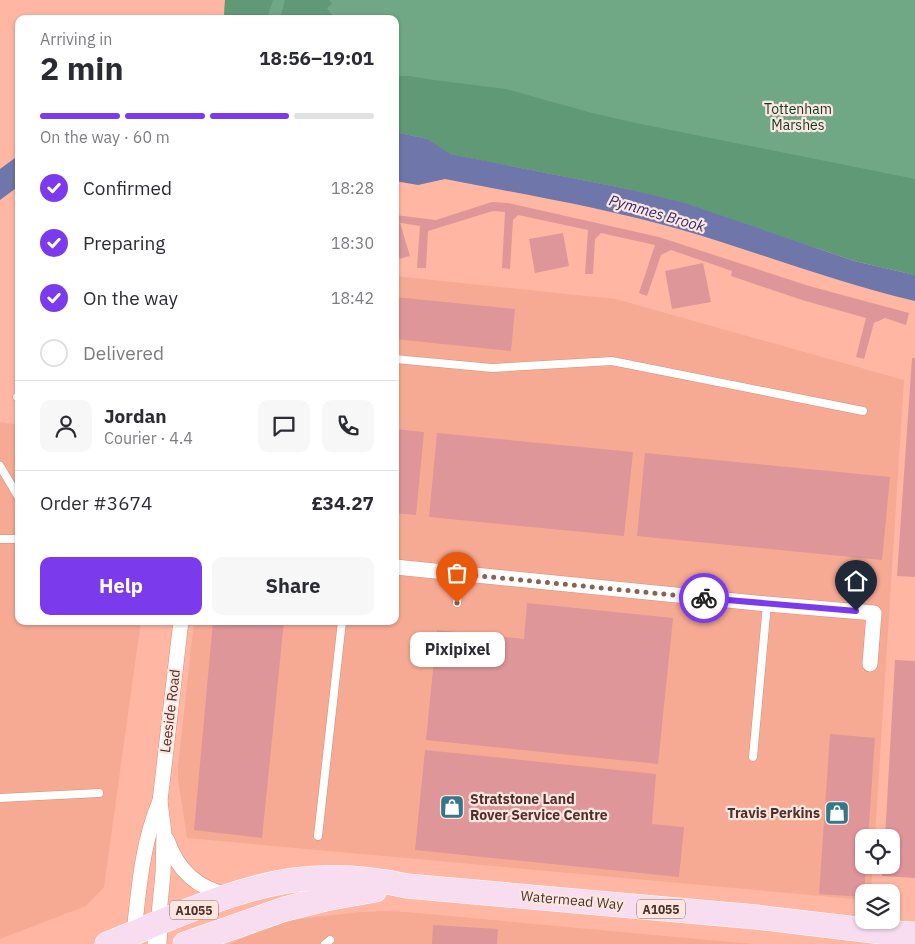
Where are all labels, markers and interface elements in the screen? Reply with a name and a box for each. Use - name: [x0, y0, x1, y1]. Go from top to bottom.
- text: Arriving in: [40, 29, 112, 49]
- text: 18:56–19:01: [259, 46, 374, 70]
- text: 2 min: [40, 47, 124, 89]
- park label: Tottenham Marshes: [764, 100, 832, 134]
- text: On the way · 60 m: [40, 127, 170, 147]
- icon: check: [40, 174, 68, 202]
- text: Confirmed: [83, 176, 172, 200]
- text: 18:28: [331, 178, 374, 198]
- water label: Pymmes Brook: [607, 190, 707, 236]
- icon: check: [40, 229, 68, 257]
- text: Preparing: [83, 231, 165, 255]
- text: 18:30: [331, 233, 374, 253]
- icon: check: [40, 284, 68, 312]
- text: On the way: [83, 286, 178, 310]
- text: 18:42: [331, 288, 374, 308]
- text: Delivered: [83, 341, 164, 365]
- button: person: [40, 400, 92, 452]
- button: chat: [258, 400, 310, 452]
- button: phone: [322, 400, 374, 452]
- text: Jordan: [104, 404, 167, 428]
- text: Courier · 4.4: [104, 428, 193, 448]
- text: Order #3674: [40, 491, 152, 515]
- text: £34.27: [311, 491, 374, 515]
- pin: [436, 552, 478, 603]
- button: Help: [40, 557, 202, 615]
- button: Share: [212, 557, 374, 615]
- icon: bag: [443, 559, 471, 587]
- pin: [835, 560, 877, 611]
- icon: home: [842, 567, 870, 595]
- courier: [679, 573, 729, 623]
- icon: bike: [690, 584, 718, 612]
- callout: Pixipixel: [410, 633, 504, 668]
- text: Pixipixel: [425, 639, 490, 659]
- street label: Leeside Road: [156, 668, 184, 754]
- place label: Stratstone Land Rover Service Centre: [470, 790, 608, 824]
- shop icon: Stratstone Land Rover Service Centre: [439, 794, 465, 820]
- shop icon: Travis Perkins: [824, 800, 850, 826]
- place label: Travis Perkins: [727, 804, 820, 822]
- map controls: [855, 829, 900, 929]
- button: locate: [855, 829, 900, 874]
- button: layers: [855, 884, 900, 929]
- street label: Watermead Way: [520, 887, 624, 913]
- road number: A1055: [170, 900, 218, 920]
- road number: A1055: [637, 900, 685, 919]

